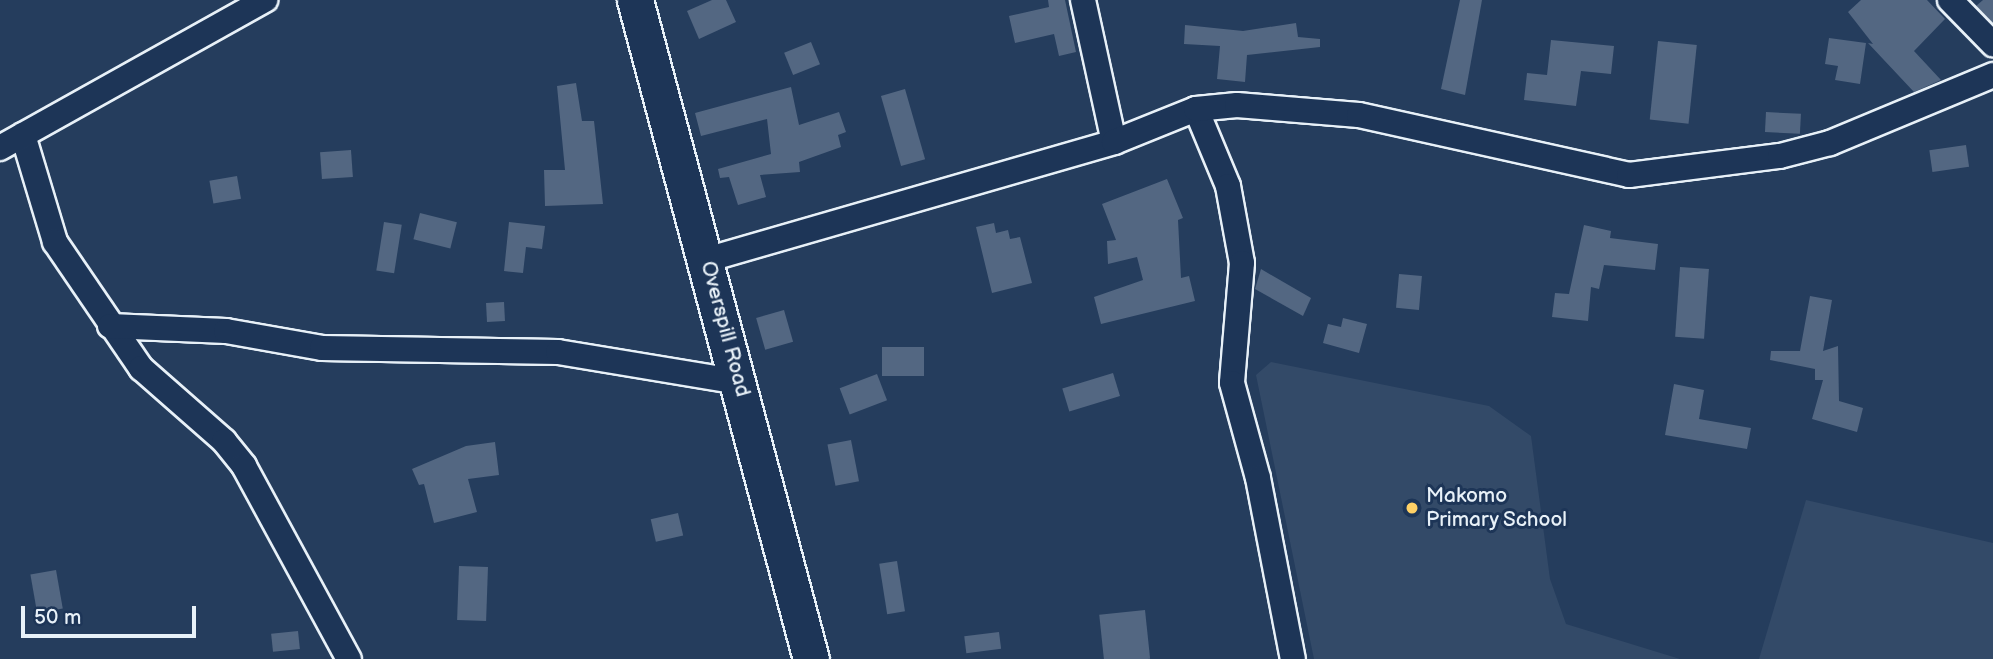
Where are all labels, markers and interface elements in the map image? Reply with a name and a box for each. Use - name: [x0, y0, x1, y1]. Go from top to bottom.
- street label: Overspill Road: [695, 259, 755, 399]
- place label: Makomo Primary School: [1426, 483, 1569, 533]
- marker: Makomo Primary School: [1404, 500, 1420, 516]
- scale bar: [24, 592, 200, 636]
- text: 50 m: [34, 605, 81, 630]

